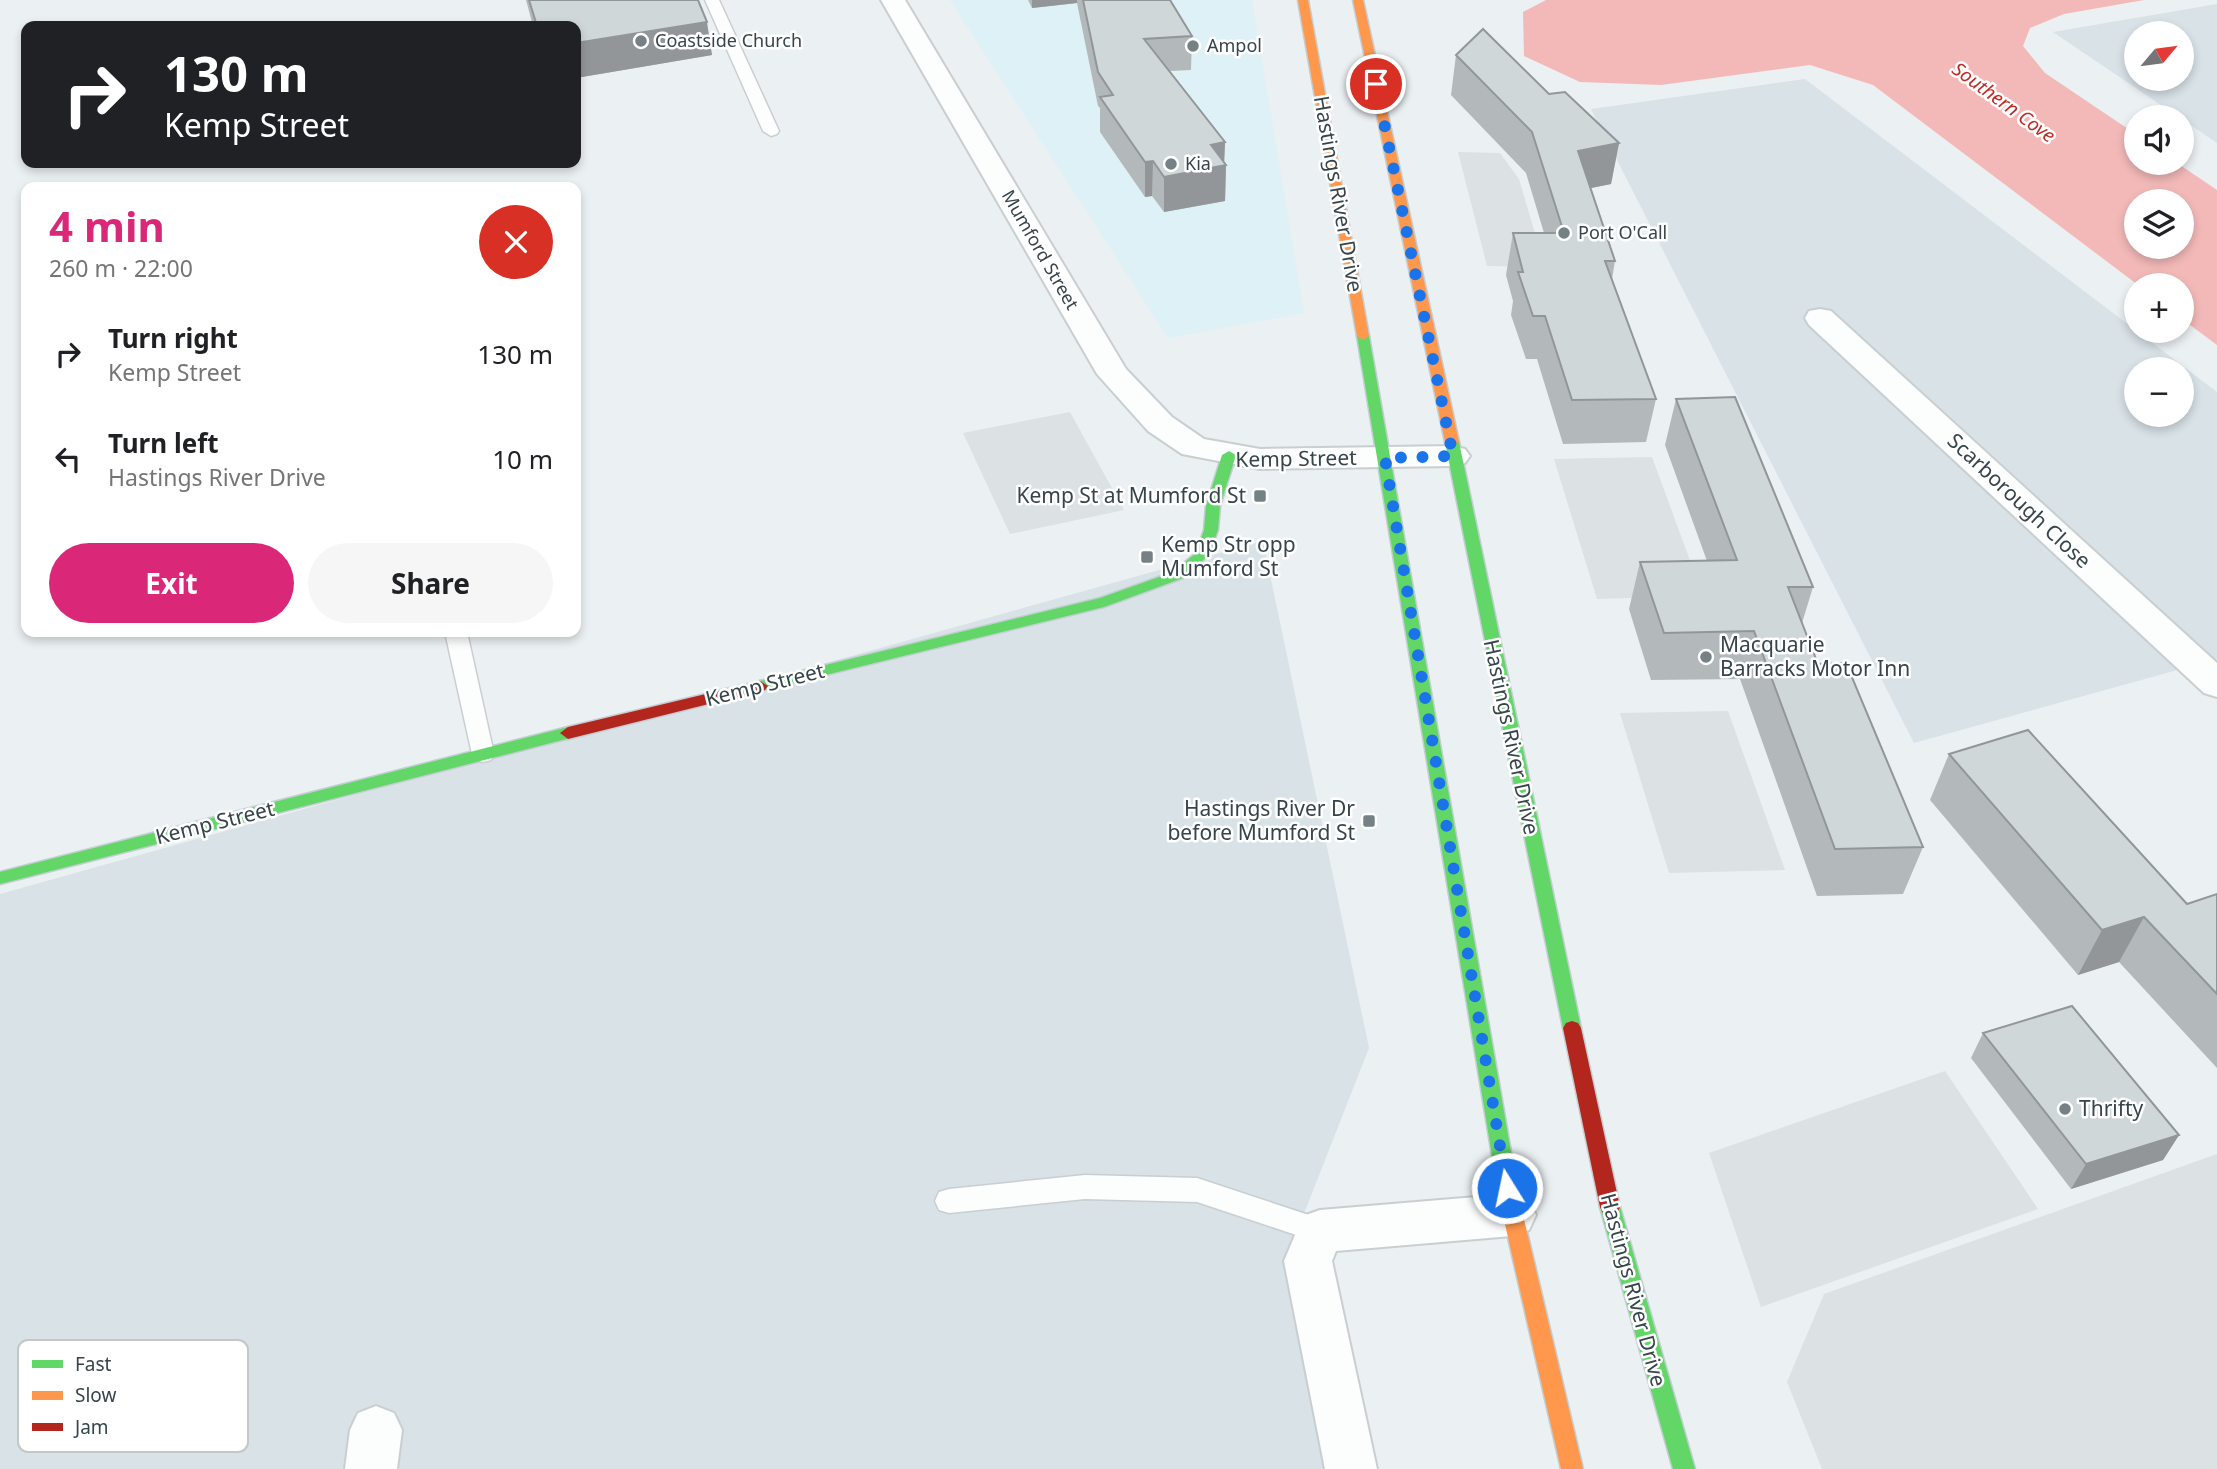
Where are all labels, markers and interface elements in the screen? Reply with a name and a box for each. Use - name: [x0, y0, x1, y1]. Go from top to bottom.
- north arrow: [2124, 21, 2194, 91]
- map controls: [2124, 21, 2194, 427]
- place label: Coastside Church: [655, 28, 802, 52]
- marker: Coastside Church: [633, 33, 649, 49]
- place label: Ampol: [1207, 33, 1262, 57]
- marker: Ampol: [1185, 38, 1201, 54]
- text: 130 m: [164, 40, 309, 106]
- icon: right: [49, 49, 140, 140]
- pin: [1346, 54, 1406, 114]
- water label: Southern Cove: [1947, 56, 2061, 148]
- icon: arrive: [1357, 65, 1395, 103]
- street label: Hastings River Drive: [1308, 93, 1370, 294]
- text: Kemp Street: [164, 103, 349, 146]
- button: sound: [2124, 105, 2194, 175]
- place label: Kia: [1185, 151, 1211, 175]
- marker: Kia: [1163, 156, 1179, 172]
- street label: Mumford Street: [997, 185, 1085, 314]
- button: layers: [2124, 189, 2194, 259]
- text: 4 min: [49, 197, 165, 254]
- button: close: [479, 205, 553, 279]
- place label: Port O'Call: [1578, 220, 1667, 244]
- marker: Port O'Call: [1556, 225, 1572, 241]
- text: 260 m · 22:00: [49, 252, 193, 284]
- button: +: [2124, 273, 2194, 343]
- text: Turn right: [108, 320, 238, 356]
- icon: right: [49, 335, 87, 373]
- text: 130 m: [477, 336, 553, 372]
- text: Kemp Street: [108, 356, 241, 388]
- button: −: [2124, 357, 2194, 427]
- text: Turn left: [108, 425, 219, 461]
- street label: Scarborough Close: [1942, 427, 2097, 574]
- icon: left: [49, 440, 87, 478]
- text: 10 m: [492, 441, 553, 477]
- street label: Kemp Street: [1235, 443, 1357, 473]
- text: Hastings River Drive: [108, 461, 326, 493]
- place label: Kemp St at Mumford St: [1016, 481, 1246, 509]
- marker: Kemp St at Mumford St: [1252, 488, 1268, 504]
- place label: Kemp Str opp Mumford St: [1161, 530, 1296, 582]
- button: Exit: [49, 543, 294, 623]
- button: Share: [308, 543, 553, 623]
- marker: Kemp Str opp Mumford St: [1139, 549, 1155, 565]
- place label: Macquarie Barracks Motor Inn: [1720, 630, 1910, 682]
- street label: Hastings River Drive: [1478, 637, 1546, 837]
- marker: Macquarie Barracks Motor Inn: [1698, 649, 1714, 665]
- street label: Kemp Street: [702, 656, 827, 712]
- street label: Kemp Street: [152, 794, 277, 850]
- place label: Hastings River Dr before Mumford St: [1167, 794, 1355, 846]
- marker: Hastings River Dr before Mumford St: [1361, 813, 1377, 829]
- place label: Thrifty: [2079, 1094, 2144, 1122]
- marker: Thrifty: [2057, 1101, 2073, 1117]
- position arrow: [1470, 1151, 1544, 1225]
- street label: Hastings River Drive: [1595, 1190, 1673, 1389]
- legend: [18, 1340, 248, 1452]
- text: Fast: [75, 1351, 112, 1377]
- text: Slow: [75, 1382, 116, 1408]
- text: Jam: [73, 1414, 109, 1440]

